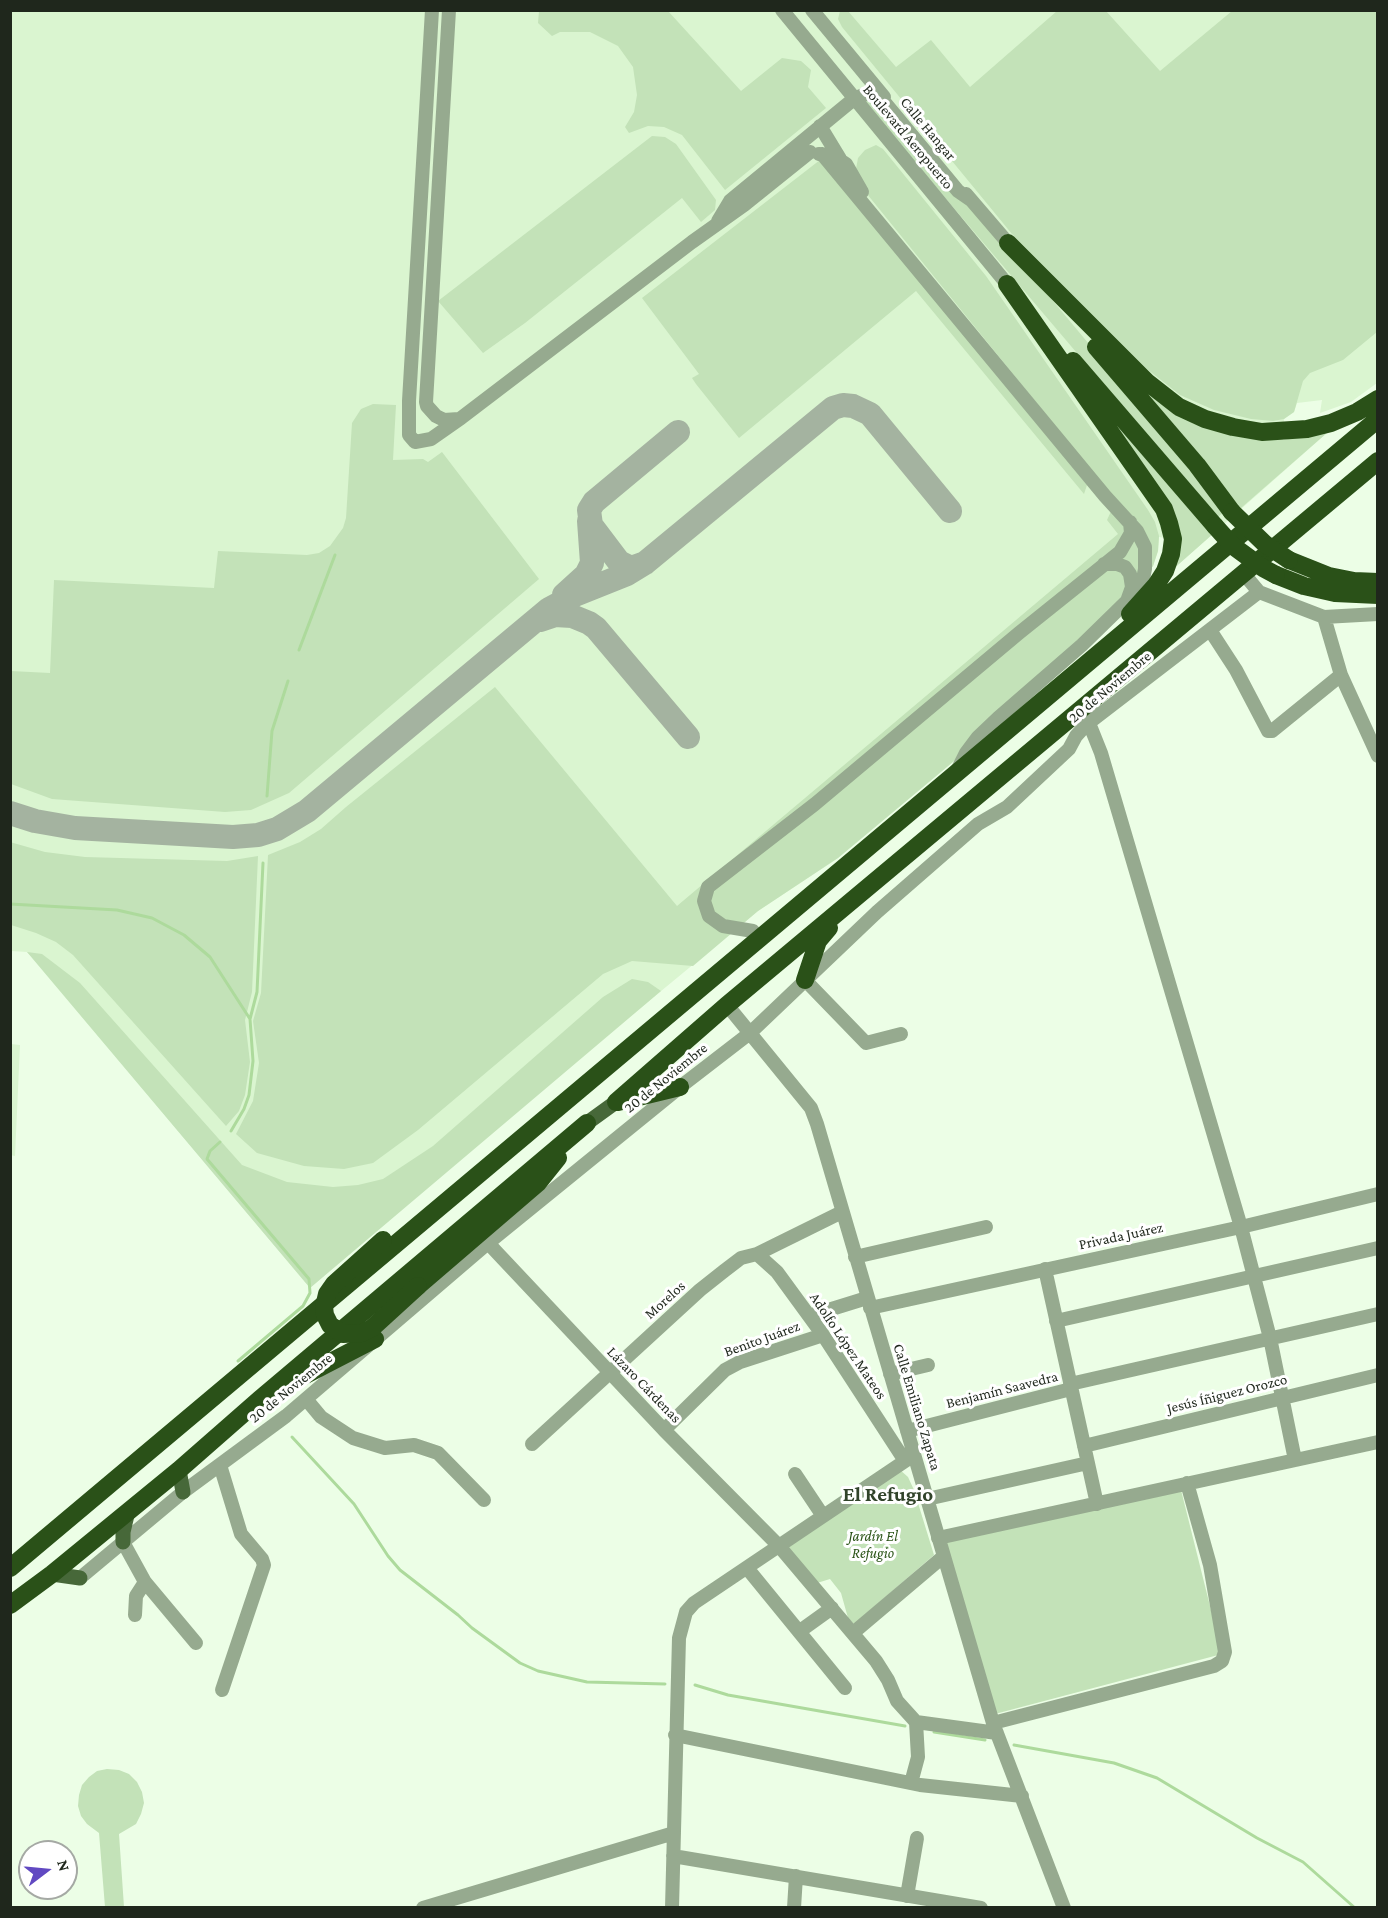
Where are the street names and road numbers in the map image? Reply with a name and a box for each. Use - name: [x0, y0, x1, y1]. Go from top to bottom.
- street label: Boulevard Aeropuerto: [859, 81, 957, 193]
- street label: Calle Hangar: [896, 94, 960, 164]
- street label: 20 de Noviembre: [1065, 647, 1155, 727]
- street label: 20 de Noviembre: [621, 1039, 711, 1117]
- street label: Privada Juárez: [1077, 1218, 1165, 1254]
- street label: Morelos: [641, 1277, 689, 1323]
- street label: Adolfo López Mateos: [806, 1289, 890, 1403]
- street label: Benito Juárez: [722, 1317, 802, 1361]
- street label: Calle Emiliano Zapata: [889, 1341, 945, 1473]
- street label: Lázaro Cárdenas: [603, 1343, 685, 1427]
- street label: 20 de Noviembre: [246, 1349, 336, 1427]
- street label: Benjamín Saavedra: [944, 1367, 1060, 1413]
- street label: Jesús Íñiguez Orozco: [1165, 1370, 1289, 1418]

